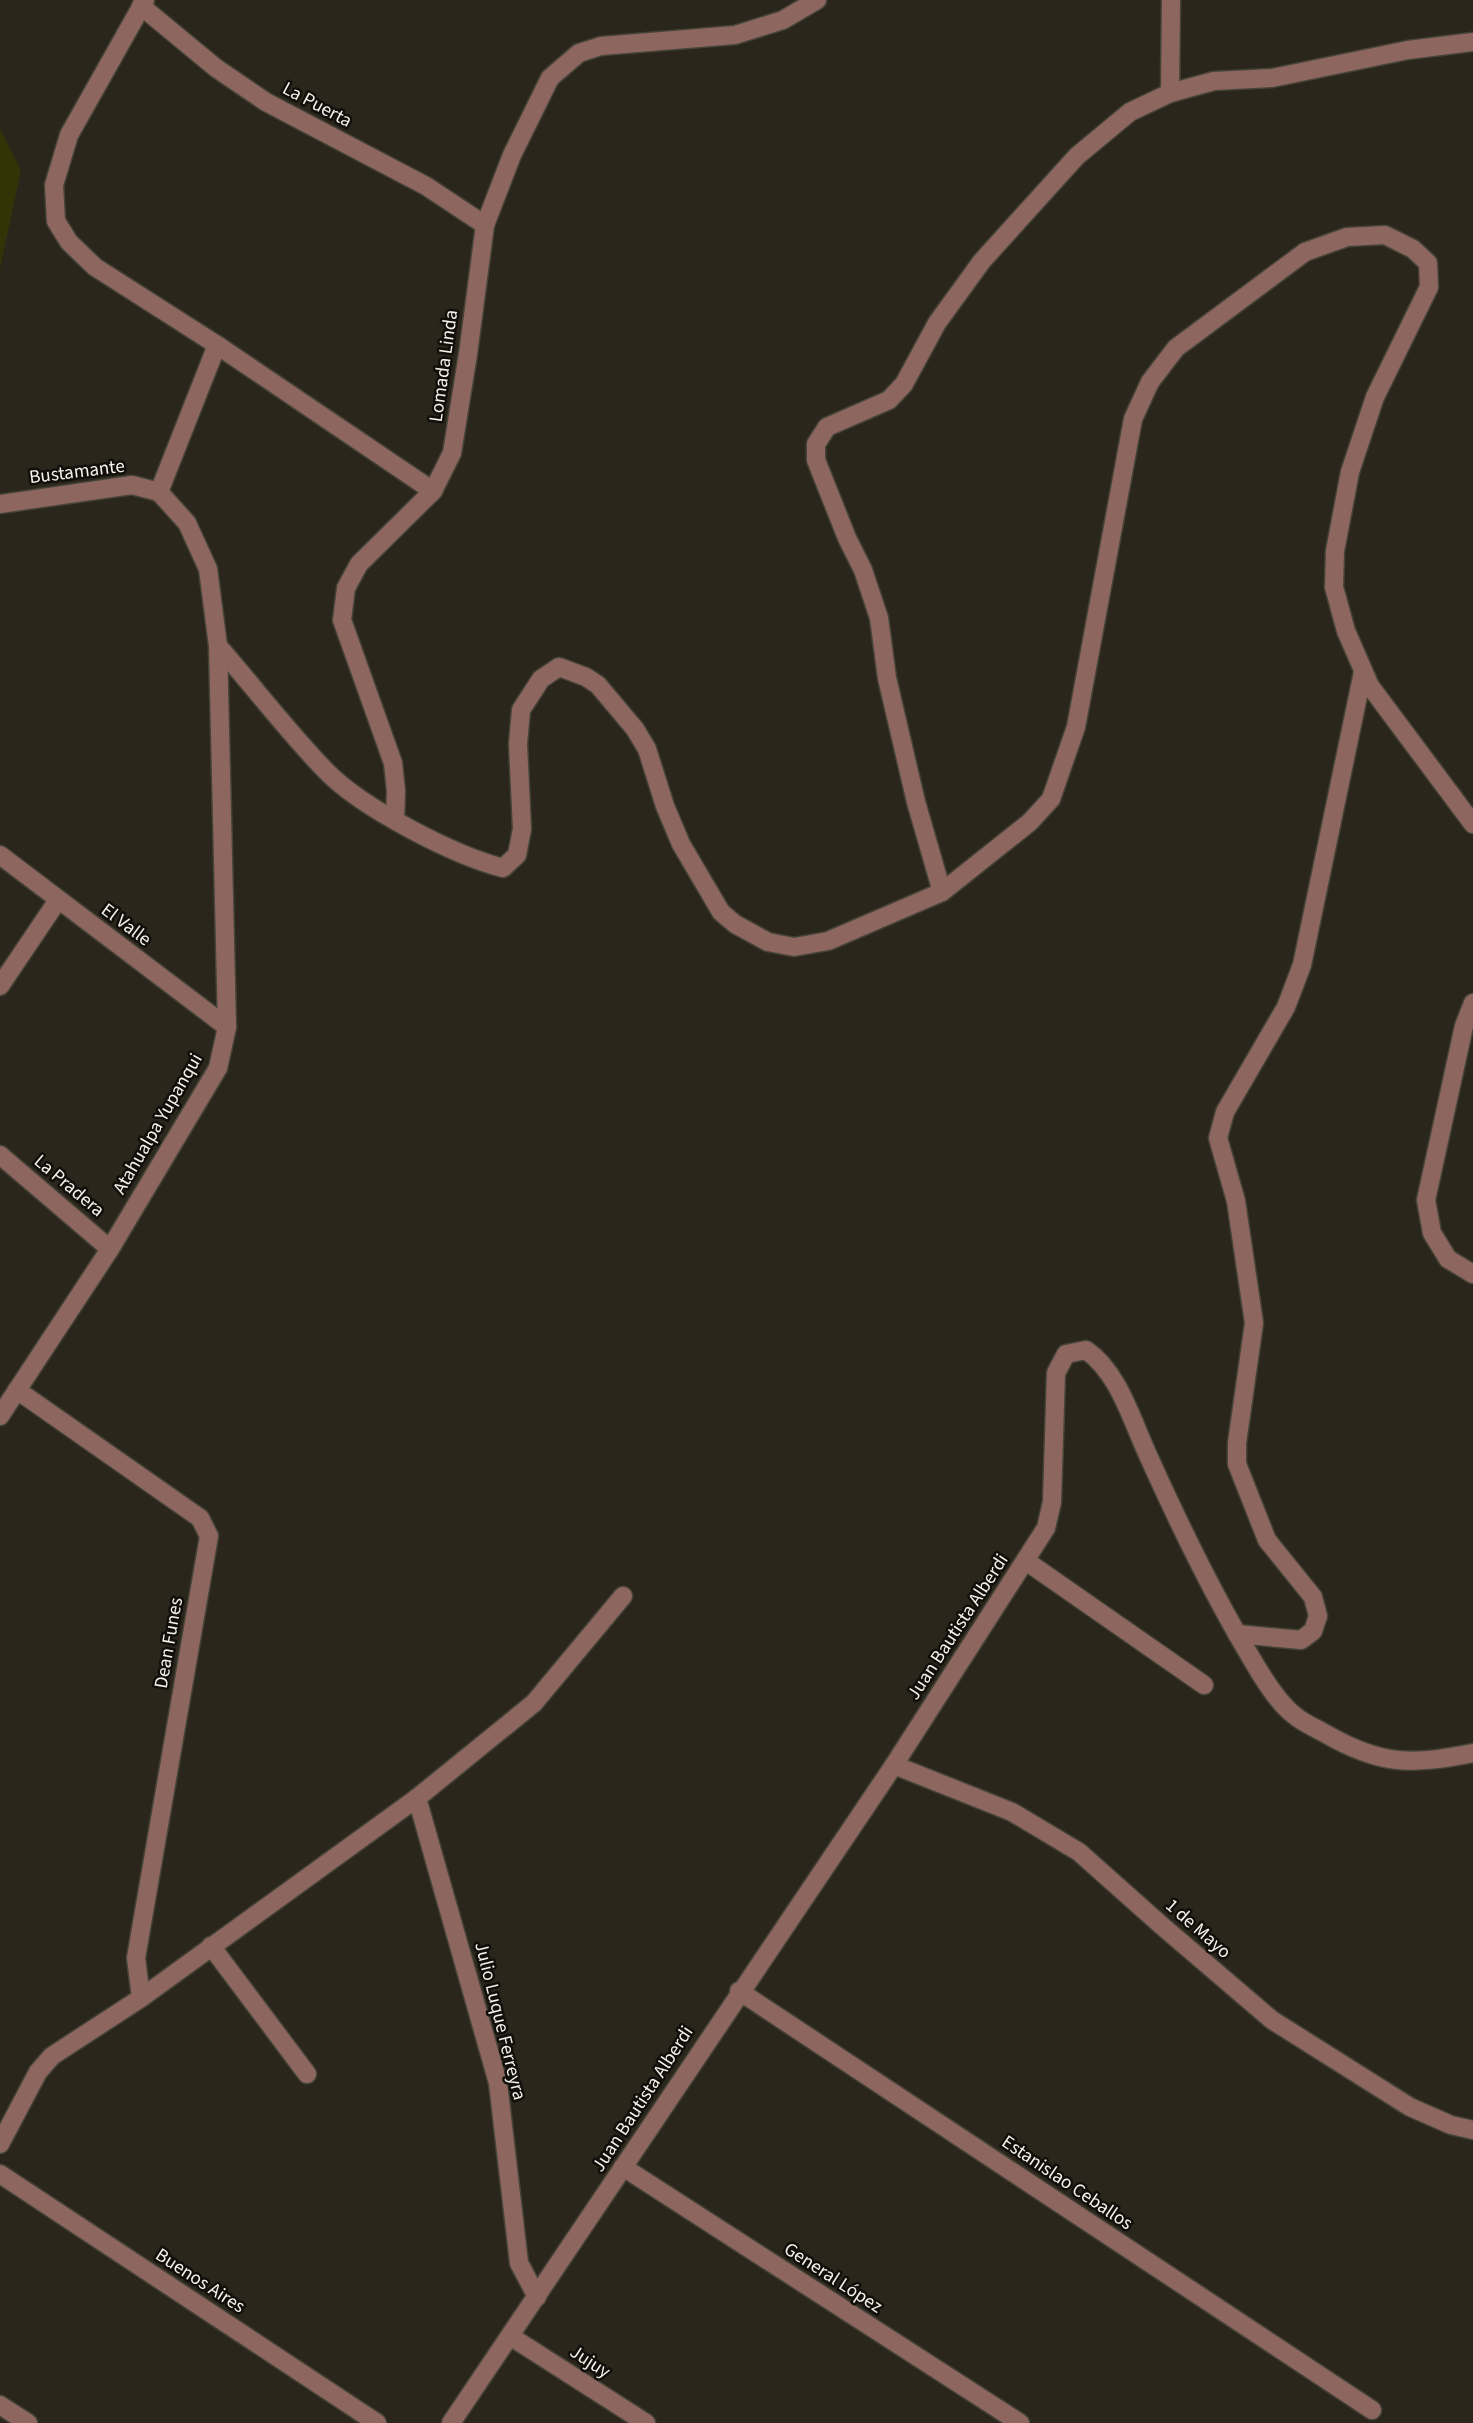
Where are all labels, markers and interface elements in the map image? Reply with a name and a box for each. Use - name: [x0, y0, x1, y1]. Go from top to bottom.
- street label: La Puerta: [277, 75, 357, 135]
- street label: Lomada Linda: [423, 308, 465, 424]
- street label: Bustamante: [28, 453, 126, 491]
- street label: El Valle: [95, 897, 157, 953]
- street label: Atahualpa Yupanqui: [107, 1048, 209, 1200]
- street label: La Pradera: [28, 1148, 110, 1224]
- street label: Juan Bautista Alberdi: [901, 1549, 1015, 1705]
- street label: Dean Funes: [148, 1595, 190, 1691]
- street label: 1 de Mayo: [1159, 1893, 1237, 1965]
- street label: Julio Luque Ferreyra: [467, 1939, 533, 2103]
- street label: Juan Bautista Alberdi: [586, 2021, 700, 2177]
- street label: Estanislao Ceballos: [996, 2129, 1138, 2237]
- street label: General López: [778, 2236, 888, 2320]
- street label: Buenos Aires: [150, 2242, 250, 2320]
- street label: Jujuy: [564, 2339, 616, 2385]

